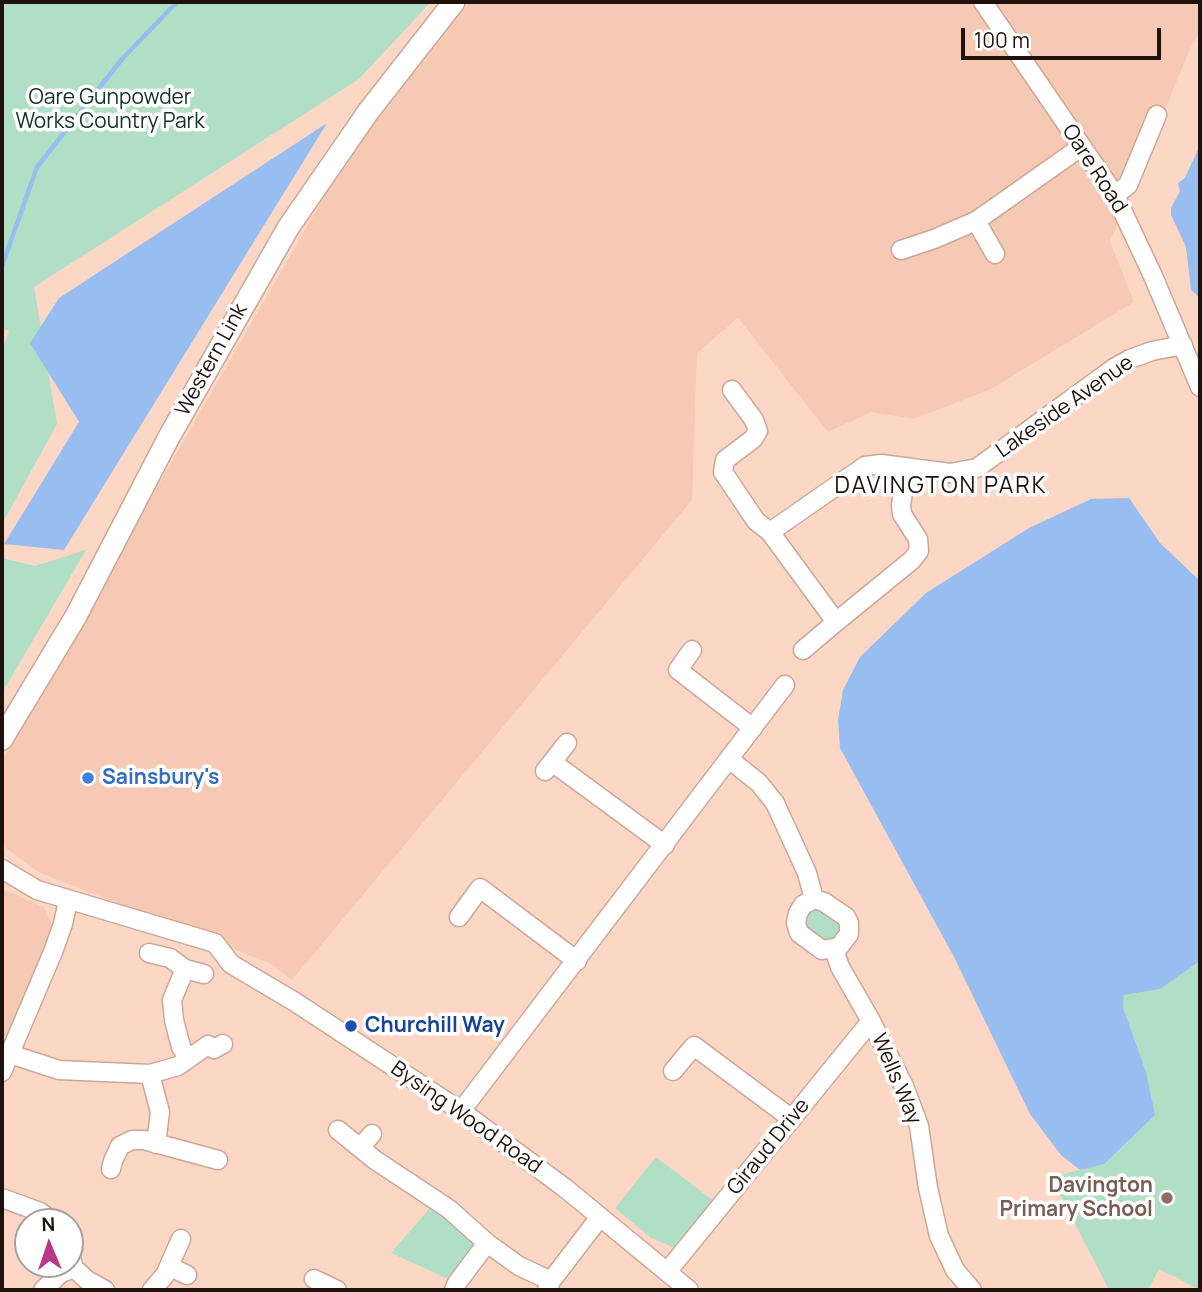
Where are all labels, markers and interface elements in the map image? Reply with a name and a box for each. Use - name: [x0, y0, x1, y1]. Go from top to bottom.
- scale bar: [964, 14, 1164, 58]
- text: 100 m: [974, 26, 1030, 54]
- park label: Oare Gunpowder Works Country Park: [15, 85, 205, 135]
- street label: Oare Road: [1056, 120, 1132, 218]
- street label: Western Link: [171, 299, 253, 421]
- street label: Lakeside Avenue: [992, 350, 1138, 464]
- district label: DAVINGTON PARK: [836, 473, 1046, 501]
- place label: Sainsbury's: [102, 765, 219, 791]
- marker: Sainsbury's: [80, 770, 96, 786]
- place label: Churchill Way: [365, 1013, 505, 1039]
- marker: Churchill Way: [343, 1018, 359, 1034]
- street label: Wells Way: [866, 1030, 926, 1128]
- street label: Bysing Wood Road: [386, 1056, 546, 1180]
- street label: Giraud Drive: [722, 1094, 816, 1200]
- place label: Davington Primary School: [999, 1173, 1153, 1223]
- marker: Davington Primary School: [1159, 1190, 1175, 1206]
- north arrow: [14, 1208, 84, 1278]
- text: N: [41, 1211, 56, 1237]

